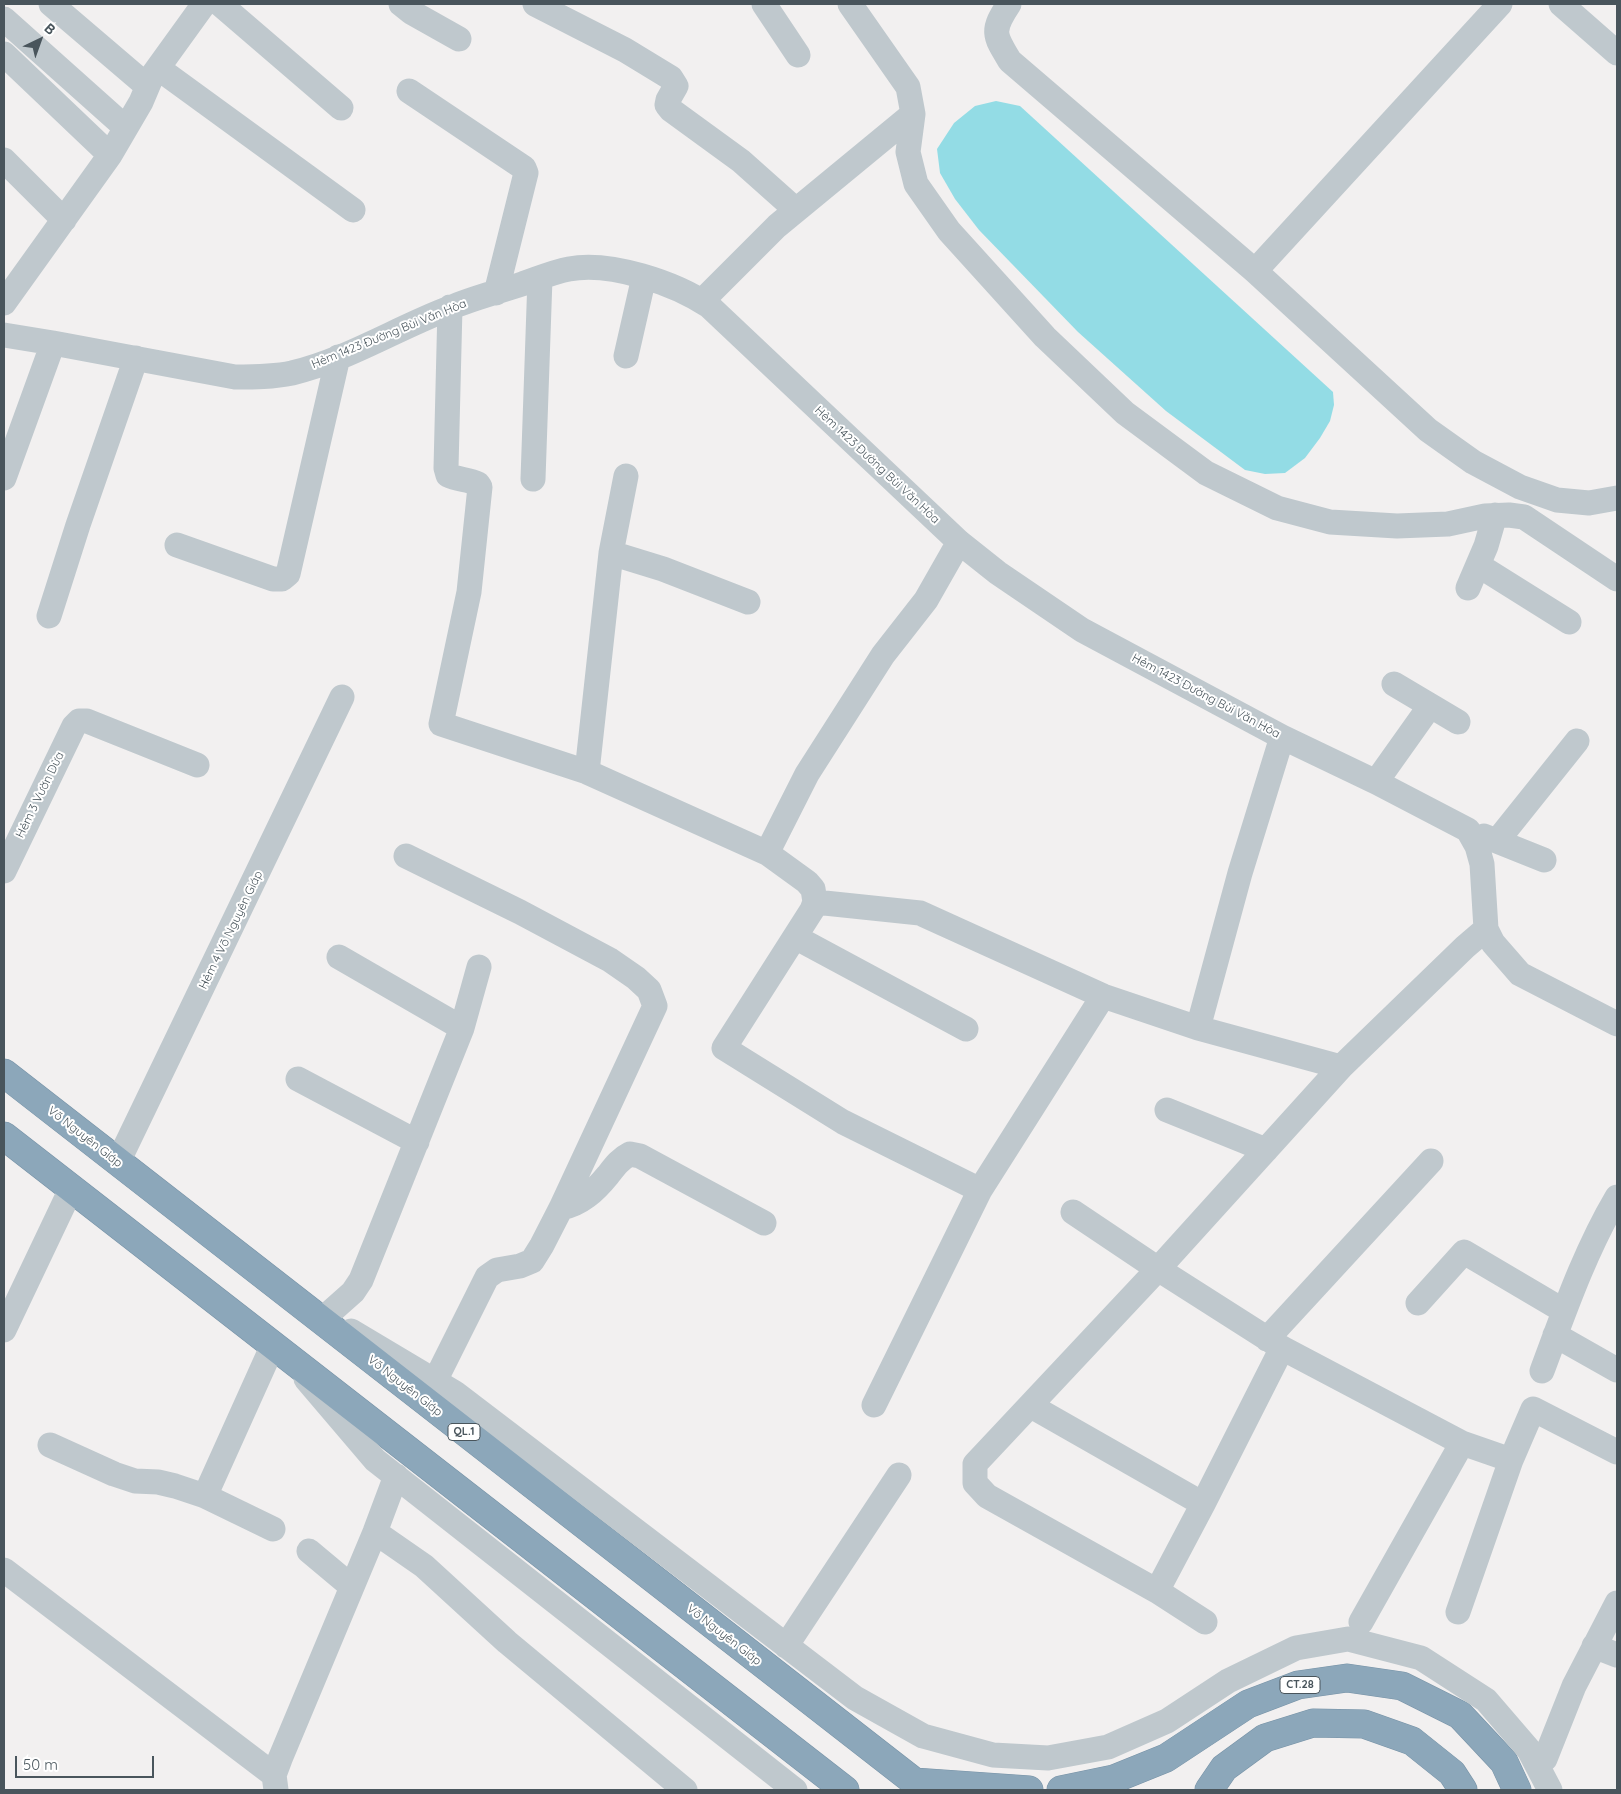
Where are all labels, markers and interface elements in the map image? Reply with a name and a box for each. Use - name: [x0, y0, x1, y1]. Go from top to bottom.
- north arrow: [15, 15, 65, 65]
- text: B: [41, 19, 59, 39]
- street label: Hẻm 1423 Đường Bùi Văn Hòa: [309, 296, 469, 372]
- street label: Hẻm 1423 Đường Bùi Văn Hòa: [811, 403, 943, 527]
- street label: Hẻm 1423 Đường Bùi Văn Hòa: [1129, 651, 1283, 741]
- street label: Hẻm 3 Vườn Dừa: [13, 750, 67, 840]
- street label: Hẻm 4 Võ Nguyên Giáp: [196, 868, 266, 992]
- street label: Võ Nguyên Giáp: [45, 1103, 125, 1171]
- street label: Võ Nguyên Giáp: [365, 1352, 445, 1420]
- road number: QL.1: [448, 1424, 480, 1440]
- street label: Võ Nguyên Giáp: [684, 1601, 764, 1669]
- road number: CT.28: [1280, 1676, 1320, 1694]
- scale bar: [18, 1746, 156, 1778]
- text: 50 m: [23, 1755, 58, 1774]

